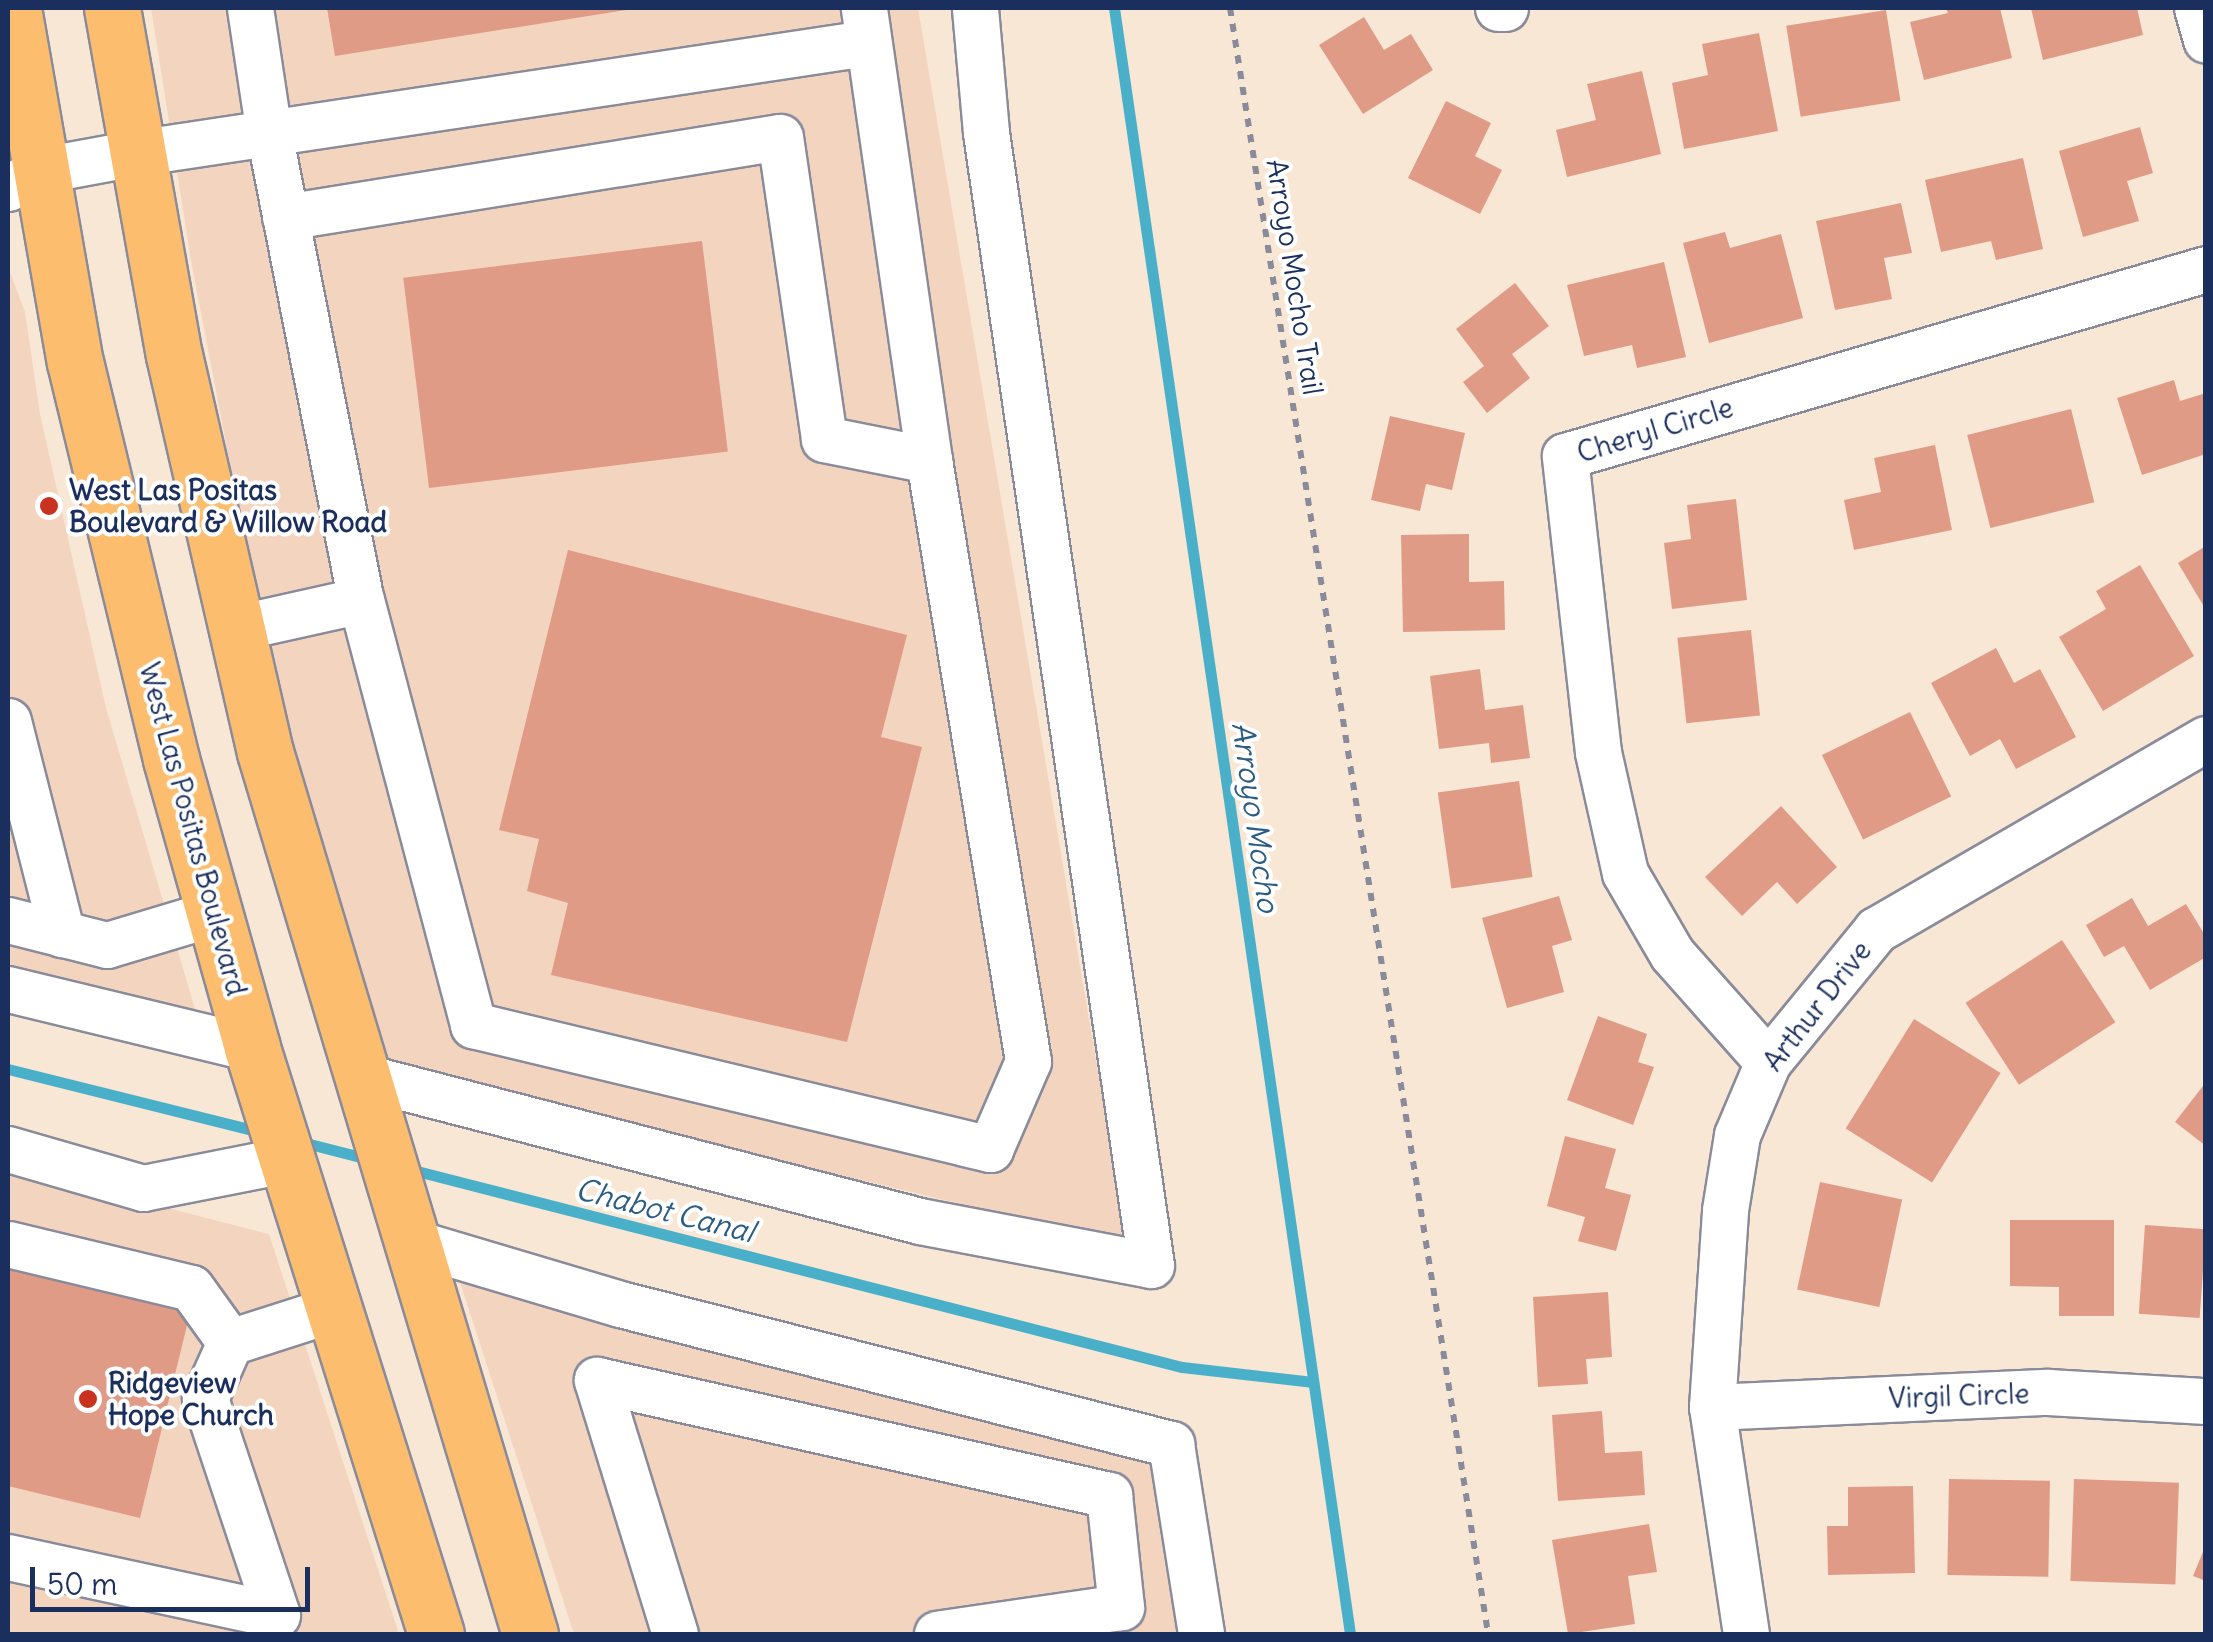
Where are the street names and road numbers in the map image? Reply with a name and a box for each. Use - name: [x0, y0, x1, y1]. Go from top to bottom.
- street label: Arroyo Mocho Trail: [1260, 157, 1330, 397]
- street label: Cheryl Circle: [1573, 390, 1737, 470]
- street label: West Las Positas Boulevard: [132, 659, 254, 999]
- street label: Arthur Drive: [1756, 934, 1878, 1078]
- street label: Virgil Circle: [1888, 1377, 2030, 1415]

